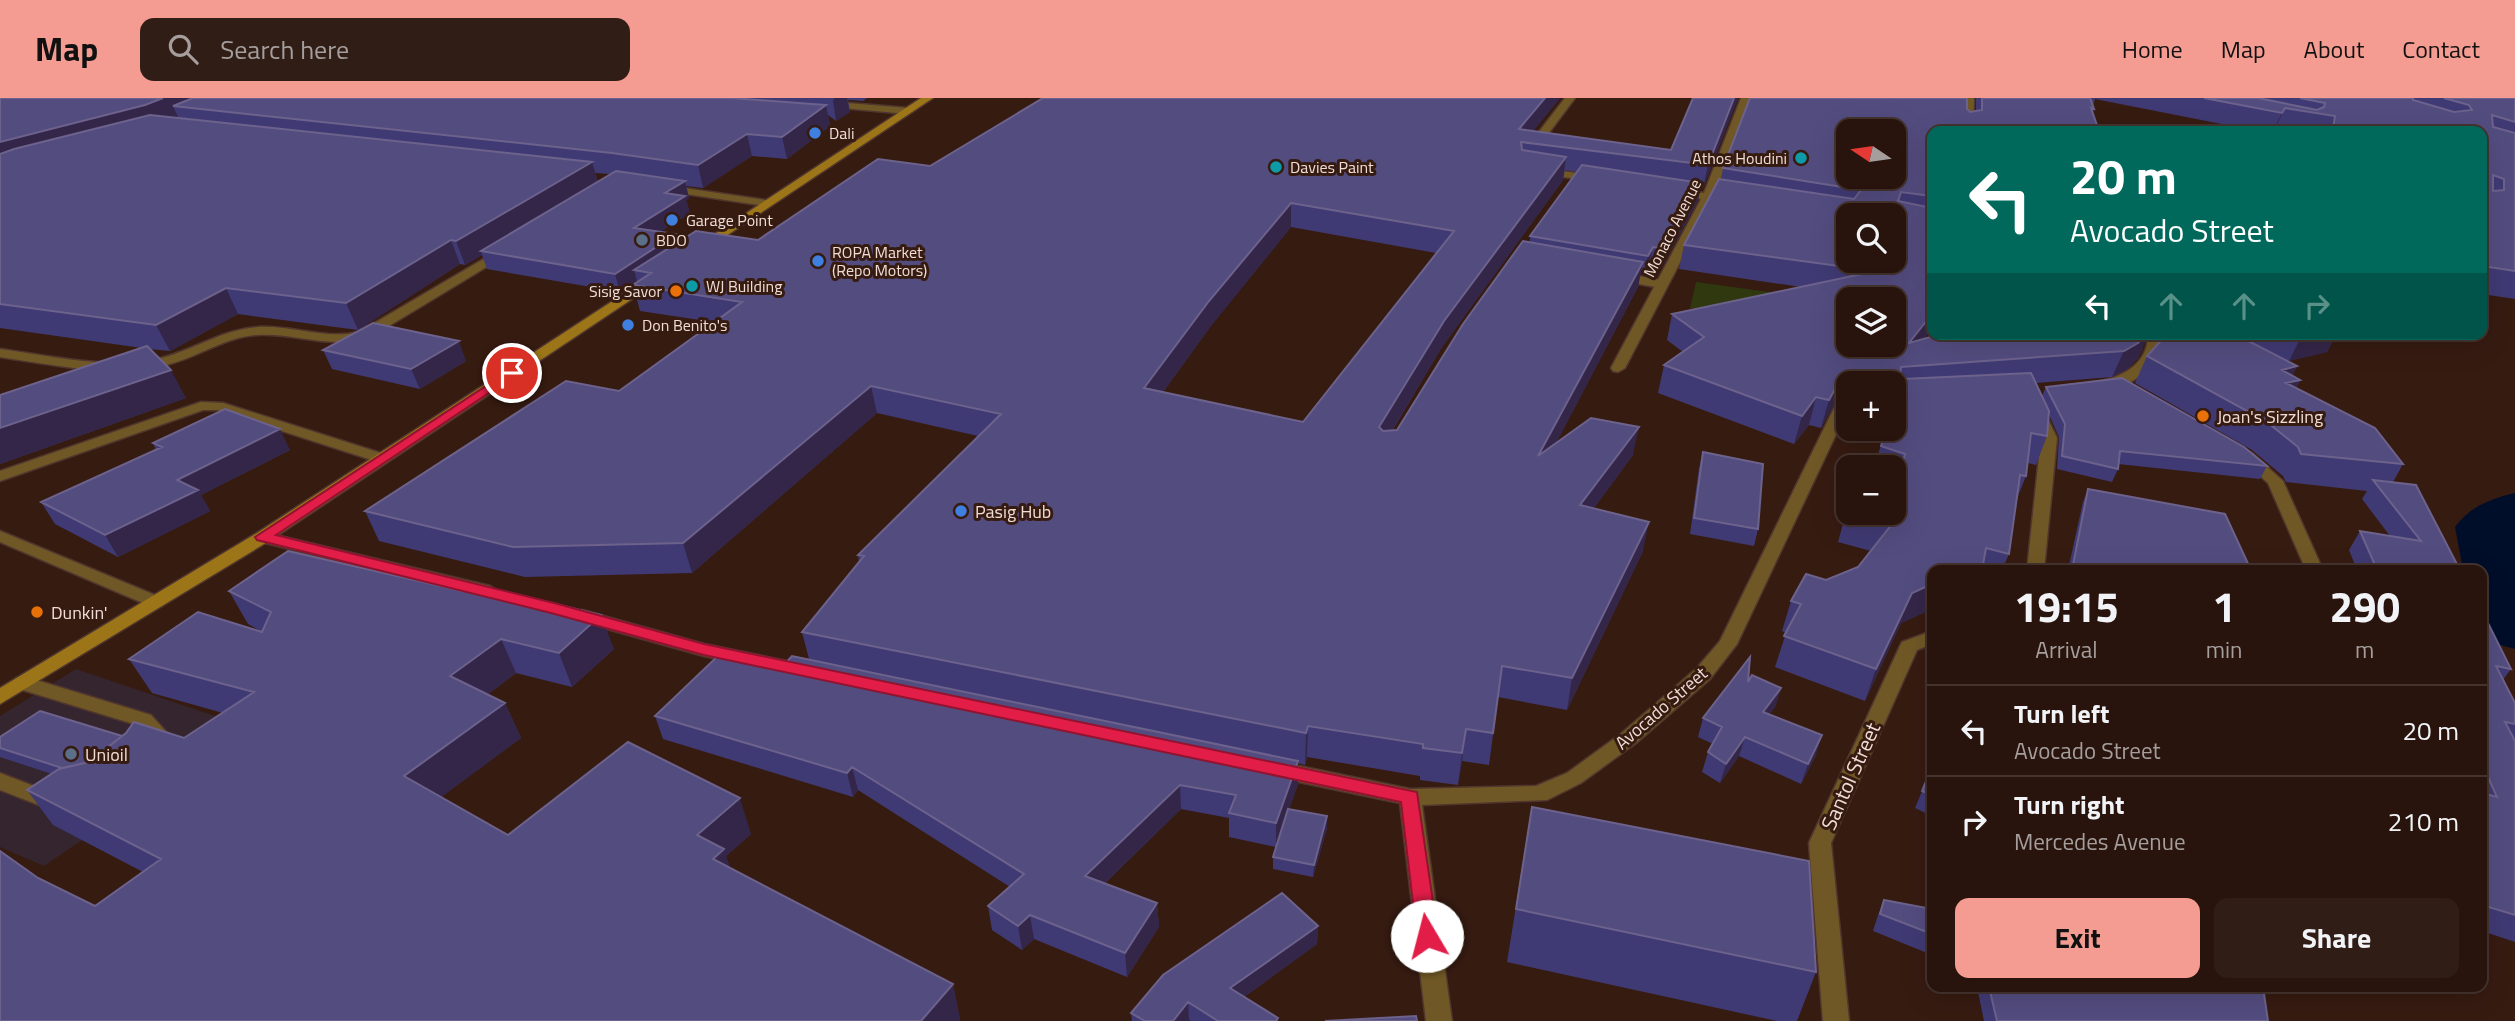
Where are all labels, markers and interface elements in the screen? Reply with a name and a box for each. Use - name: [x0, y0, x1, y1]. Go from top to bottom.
- search box: [140, 18, 630, 81]
- text: Map: [35, 24, 98, 74]
- icon: search: [164, 30, 202, 68]
- text: Search here: [220, 30, 349, 69]
- text: Home: [2122, 31, 2183, 67]
- text: Map: [2221, 31, 2266, 67]
- text: About: [2304, 31, 2364, 67]
- text: Contact: [2402, 31, 2480, 67]
- north arrow: [1836, 119, 1906, 189]
- map controls: [1836, 119, 1906, 525]
- place label: Dali: [829, 121, 855, 145]
- marker: Dali: [807, 125, 823, 141]
- text: 20 m: [2070, 138, 2177, 213]
- place label: Athos Houdini: [1692, 146, 1787, 170]
- marker: Athos Houdini: [1793, 150, 1809, 166]
- icon: left: [1955, 154, 2046, 245]
- place label: Davies Paint: [1290, 155, 1374, 179]
- marker: Davies Paint: [1268, 159, 1284, 175]
- street label: Monaco Avenue: [1637, 175, 1707, 281]
- button: search: [1836, 203, 1906, 273]
- text: Avocado Street: [2070, 206, 2274, 254]
- place label: Garage Point: [686, 208, 773, 232]
- marker: Garage Point: [664, 212, 680, 228]
- place label: BDO: [656, 228, 687, 252]
- marker: BDO: [634, 232, 650, 248]
- place label: ROPA Market (Repo Motors): [832, 240, 927, 282]
- marker: ROPA Market (Repo Motors): [810, 253, 826, 269]
- place label: WJ Building: [706, 274, 782, 298]
- marker: WJ Building: [684, 278, 700, 294]
- place label: Sisig Savor: [589, 279, 662, 303]
- marker: Sisig Savor: [668, 283, 684, 299]
- button: layers: [1836, 287, 1906, 357]
- icon: left: [2079, 287, 2117, 325]
- icon: ahead: [2152, 287, 2190, 325]
- icon: ahead: [2225, 287, 2263, 325]
- icon: right: [2298, 287, 2336, 325]
- place label: Don Benito's: [642, 313, 727, 337]
- marker: Don Benito's: [620, 317, 636, 333]
- pin: [482, 343, 542, 403]
- icon: arrive: [493, 354, 531, 392]
- button: +: [1836, 371, 1906, 441]
- place label: Joan's Sizzling: [2217, 403, 2323, 430]
- marker: Joan's Sizzling: [2195, 408, 2211, 424]
- button: −: [1836, 455, 1906, 525]
- place label: Pasig Hub: [975, 498, 1051, 525]
- marker: Pasig Hub: [953, 503, 969, 519]
- text: 19:15: [2014, 574, 2119, 638]
- text: 1: [2212, 574, 2236, 638]
- text: 290: [2329, 574, 2400, 638]
- place label: Dunkin': [51, 599, 108, 626]
- marker: Dunkin': [29, 604, 45, 620]
- text: Arrival: [2035, 632, 2098, 667]
- text: min: [2206, 632, 2242, 667]
- text: m: [2355, 632, 2374, 667]
- street label: Avocado Street: [1609, 660, 1714, 756]
- text: Turn left: [2014, 694, 2109, 733]
- text: 20 m: [2402, 711, 2459, 750]
- icon: left: [1955, 712, 1993, 750]
- street label: Santol Street: [1812, 716, 1888, 835]
- text: Avocado Street: [2014, 733, 2161, 768]
- place label: Unioil: [85, 741, 128, 768]
- marker: Unioil: [63, 746, 79, 762]
- text: Turn right: [2014, 785, 2125, 824]
- text: 210 m: [2388, 802, 2459, 841]
- icon: right: [1955, 803, 1993, 841]
- text: Mercedes Avenue: [2014, 824, 2186, 859]
- button: Exit: [1955, 898, 2200, 978]
- button: Share: [2214, 898, 2459, 978]
- position arrow: [1390, 899, 1464, 973]

